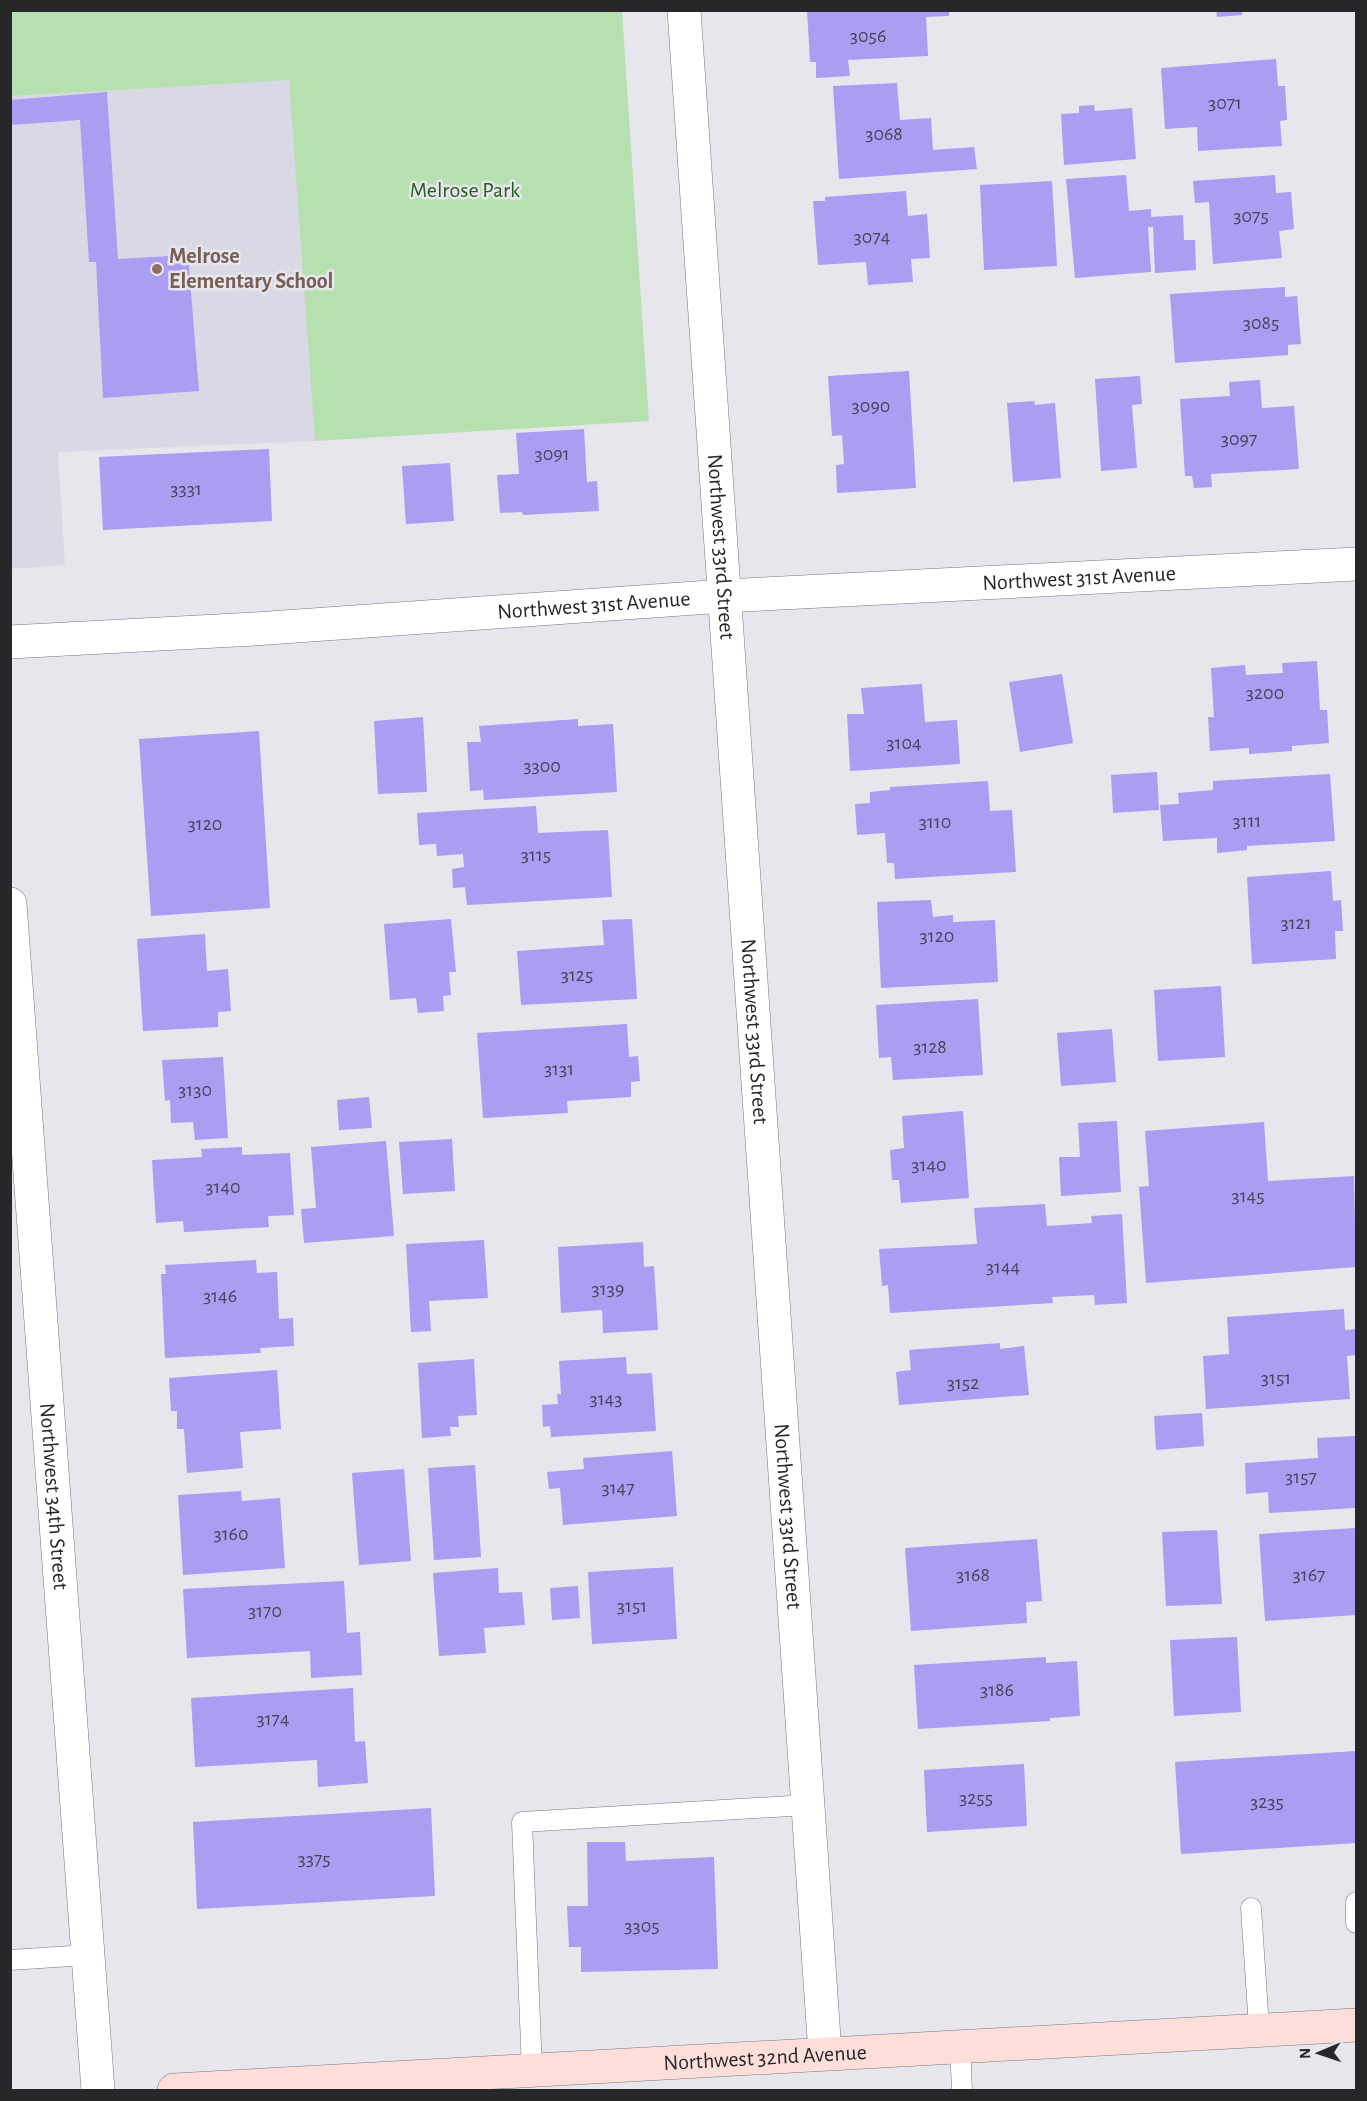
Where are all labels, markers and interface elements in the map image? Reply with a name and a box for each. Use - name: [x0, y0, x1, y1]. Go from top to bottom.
- house number: 3056: [850, 26, 886, 46]
- house number: 3071: [1208, 93, 1242, 113]
- house number: 3068: [865, 124, 903, 144]
- park label: Melrose Park: [410, 179, 520, 201]
- house number: 3075: [1233, 206, 1269, 226]
- house number: 3074: [854, 227, 890, 247]
- place label: Melrose Elementary School: [169, 245, 333, 293]
- marker: Melrose Elementary School: [150, 262, 164, 276]
- house number: 3085: [1243, 313, 1279, 333]
- house number: 3090: [852, 396, 890, 416]
- house number: 3097: [1221, 429, 1257, 449]
- house number: 3091: [534, 444, 570, 464]
- street label: Northwest 33rd Street: [704, 453, 738, 640]
- house number: 3331: [170, 479, 202, 499]
- street label: Northwest 31st Avenue: [982, 562, 1176, 594]
- street label: Northwest 31st Avenue: [497, 587, 691, 623]
- house number: 3200: [1246, 683, 1284, 703]
- house number: 3104: [886, 733, 922, 753]
- house number: 3300: [523, 756, 561, 776]
- house number: 3111: [1233, 811, 1261, 831]
- house number: 3110: [919, 812, 951, 832]
- house number: 3120: [188, 814, 222, 834]
- house number: 3115: [521, 845, 551, 865]
- house number: 3121: [1280, 913, 1312, 933]
- house number: 3120: [920, 926, 954, 946]
- street label: Northwest 33rd Street: [737, 938, 772, 1125]
- house number: 3125: [561, 965, 593, 985]
- house number: 3128: [913, 1037, 947, 1057]
- house number: 3131: [544, 1059, 574, 1079]
- house number: 3130: [178, 1080, 212, 1100]
- house number: 3140: [911, 1155, 947, 1175]
- house number: 3140: [205, 1177, 241, 1197]
- house number: 3145: [1231, 1186, 1265, 1206]
- house number: 3144: [986, 1257, 1020, 1277]
- house number: 3139: [592, 1279, 624, 1299]
- house number: 3146: [203, 1286, 237, 1306]
- house number: 3151: [1261, 1368, 1291, 1388]
- house number: 3152: [947, 1373, 979, 1393]
- house number: 3143: [590, 1389, 622, 1409]
- street label: Northwest 34th Street: [36, 1402, 72, 1591]
- street label: Northwest 33rd Street: [771, 1423, 805, 1610]
- house number: 3157: [1285, 1467, 1317, 1487]
- house number: 3147: [601, 1478, 635, 1498]
- house number: 3160: [213, 1524, 249, 1544]
- house number: 3168: [956, 1565, 990, 1585]
- house number: 3167: [1293, 1565, 1325, 1585]
- house number: 3151: [617, 1596, 647, 1616]
- house number: 3170: [248, 1601, 282, 1621]
- house number: 3186: [980, 1680, 1014, 1700]
- house number: 3174: [256, 1709, 290, 1729]
- house number: 3255: [959, 1788, 993, 1808]
- house number: 3235: [1250, 1792, 1284, 1812]
- house number: 3375: [297, 1849, 331, 1869]
- house number: 3305: [624, 1916, 660, 1936]
- north arrow: [1289, 2023, 1349, 2083]
- street label: Northwest 32nd Avenue: [663, 2041, 867, 2074]
- text: N: [1297, 2048, 1313, 2059]

